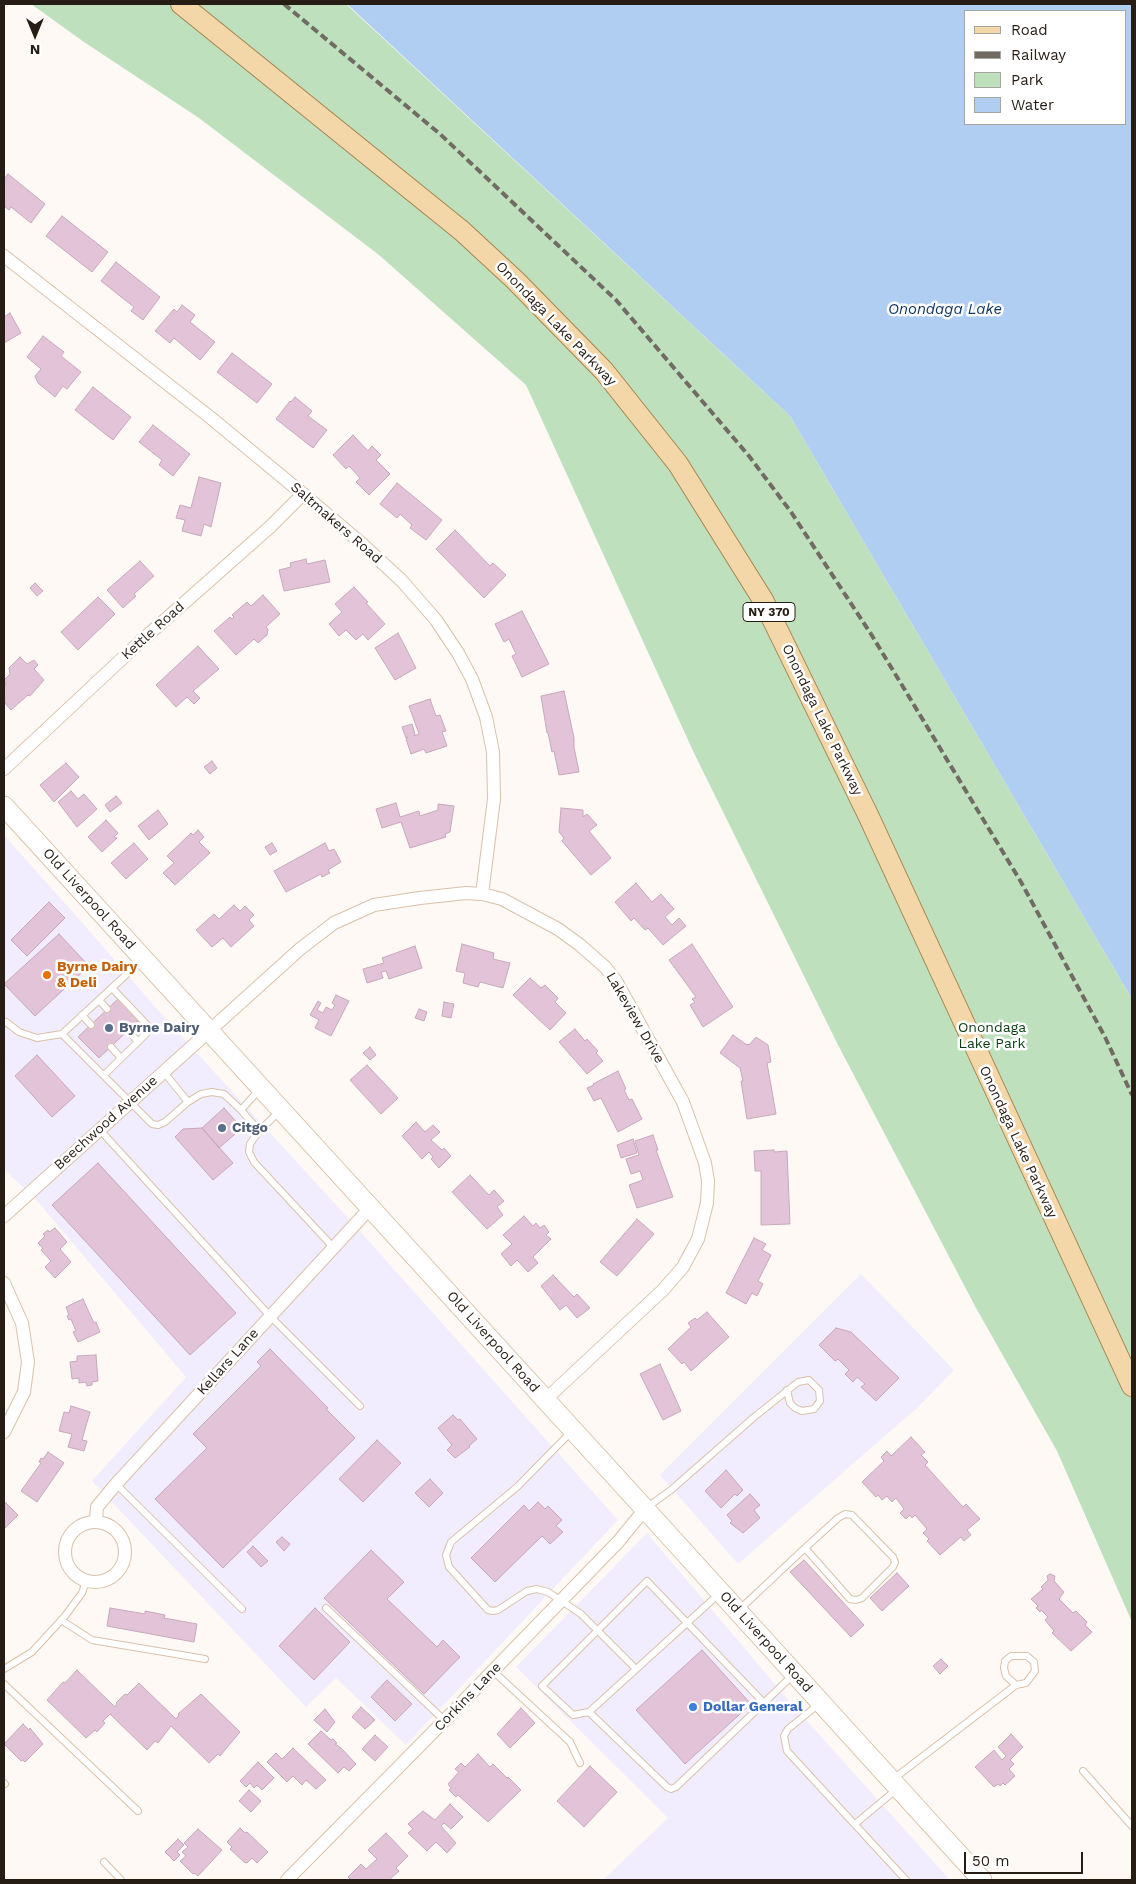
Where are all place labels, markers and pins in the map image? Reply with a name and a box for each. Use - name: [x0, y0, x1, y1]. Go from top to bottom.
- place label: Byrne Dairy & Deli: [57, 959, 137, 992]
- marker: Byrne Dairy & Deli: [41, 969, 53, 981]
- place label: Byrne Dairy: [119, 1020, 199, 1036]
- marker: Byrne Dairy: [103, 1022, 115, 1034]
- place label: Citgo: [232, 1120, 268, 1136]
- marker: Citgo: [216, 1122, 228, 1134]
- place label: Dollar General: [703, 1699, 802, 1715]
- marker: Dollar General: [687, 1701, 699, 1713]

